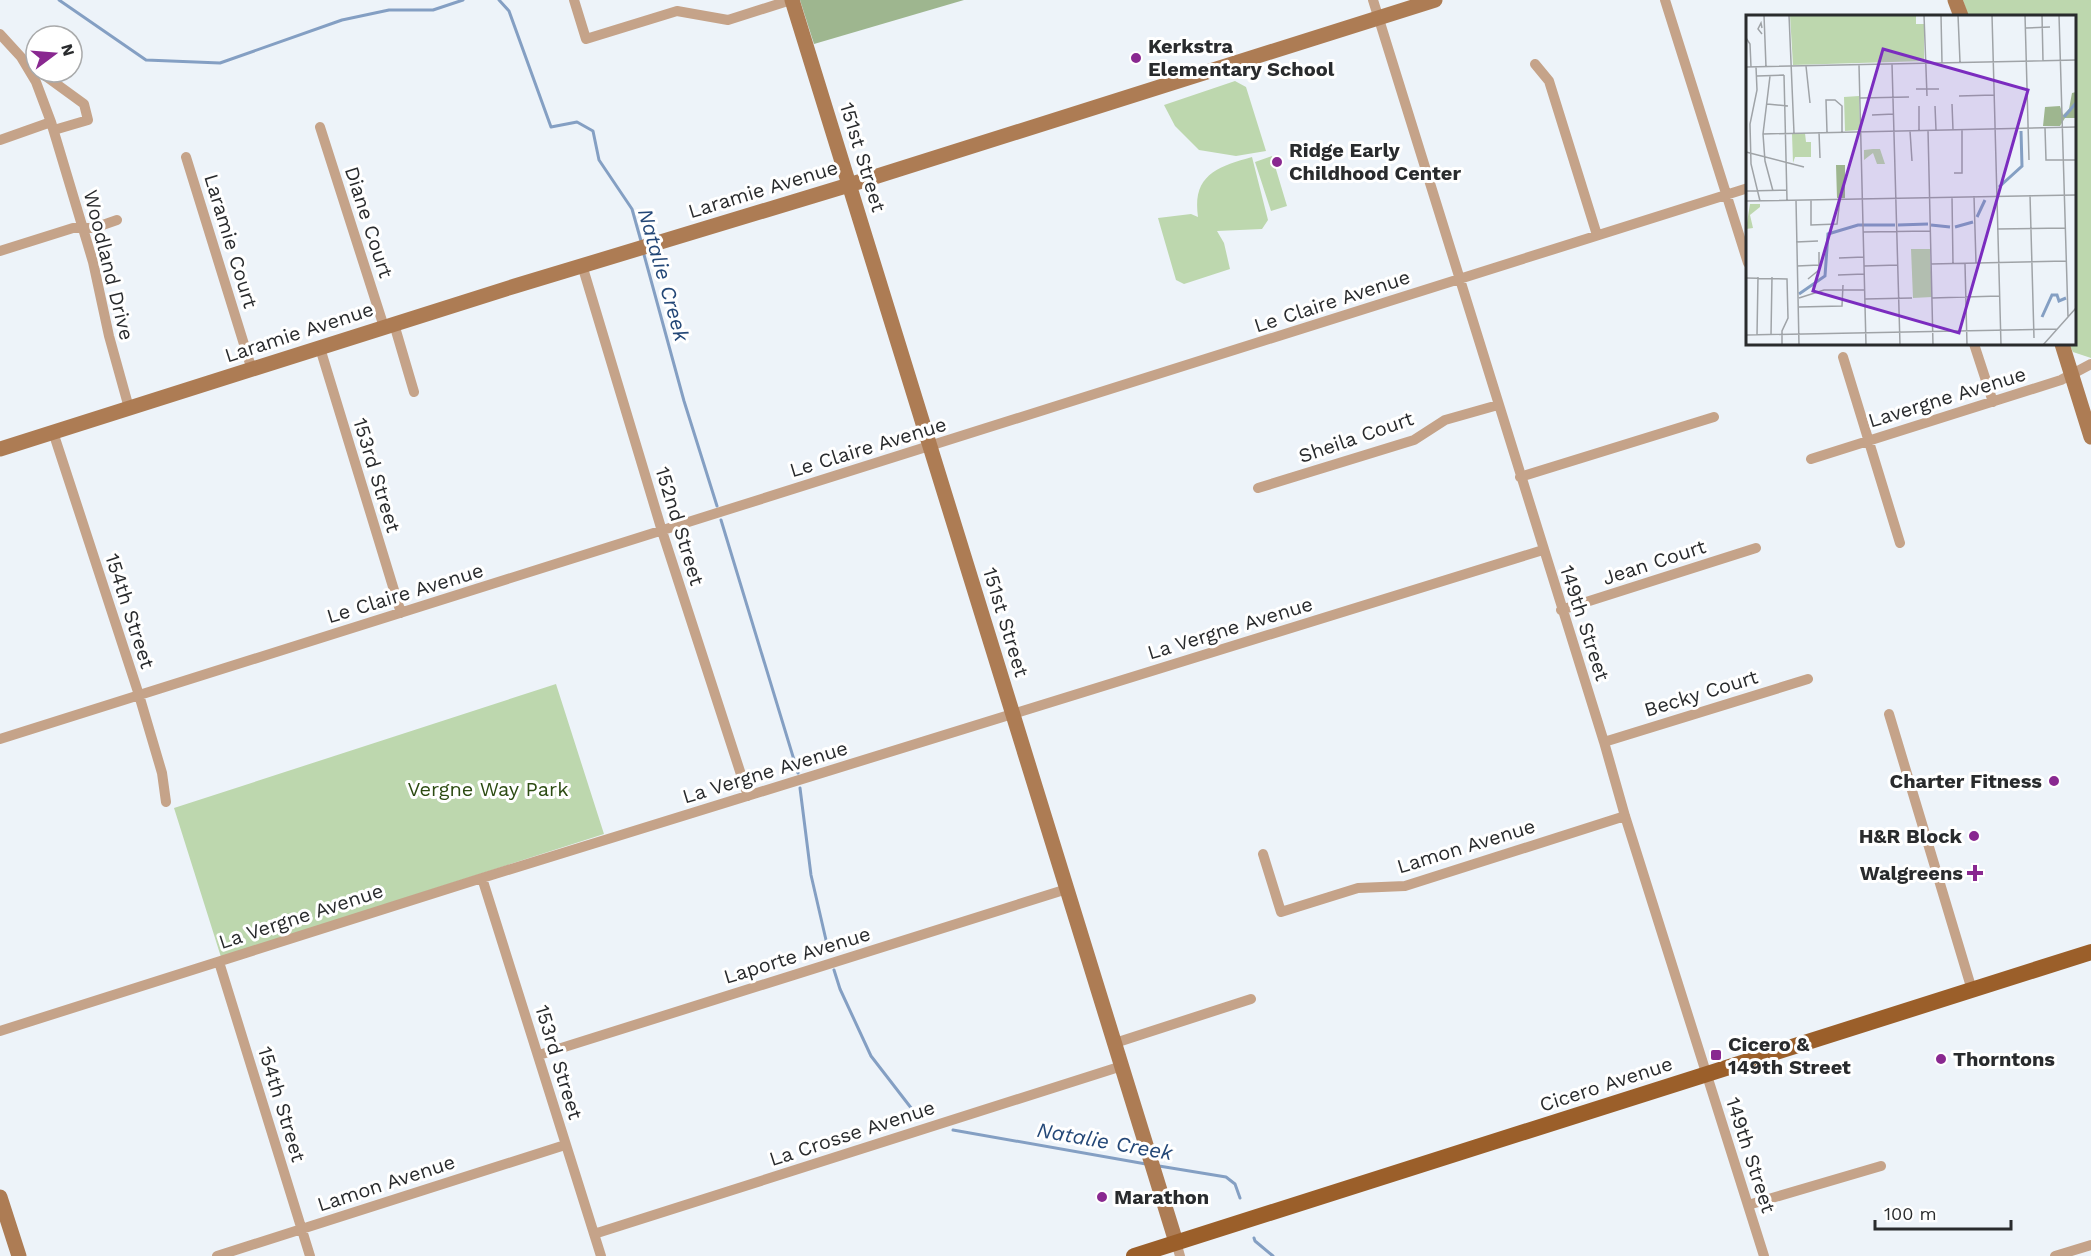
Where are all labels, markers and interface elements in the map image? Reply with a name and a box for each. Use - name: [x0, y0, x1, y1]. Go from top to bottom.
- inset map: [1746, 15, 2076, 345]
- north arrow: [24, 24, 84, 84]
- place label: Kerkstra Elementary School: [1148, 34, 1335, 81]
- text: N: [57, 42, 79, 58]
- marker: Kerkstra Elementary School: [1129, 51, 1143, 65]
- street label: 151st Street: [835, 99, 891, 215]
- place label: Ridge Early Childhood Center: [1289, 138, 1461, 185]
- street label: Laramie Avenue: [685, 155, 841, 223]
- marker: Ridge Early Childhood Center: [1270, 155, 1284, 169]
- street label: Diane Court: [340, 163, 398, 281]
- street label: Laramie Court: [199, 171, 263, 312]
- street label: Woodland Drive: [79, 187, 139, 343]
- water label: Natalie Creek: [633, 206, 695, 345]
- street label: Le Claire Avenue: [1251, 264, 1413, 338]
- street label: Laramie Avenue: [222, 297, 376, 367]
- street label: Lavergne Avenue: [1865, 362, 2029, 432]
- street label: Sheila Court: [1295, 406, 1417, 468]
- street label: Le Claire Avenue: [787, 412, 949, 482]
- street label: 153rd Street: [348, 415, 406, 536]
- street label: 152nd Street: [651, 464, 710, 589]
- street label: Jean Court: [1599, 534, 1709, 590]
- street label: 154th Street: [100, 550, 160, 672]
- street label: Le Claire Avenue: [324, 558, 486, 628]
- street label: 149th Street: [1555, 562, 1615, 684]
- street label: 151st Street: [978, 564, 1034, 680]
- street label: La Vergne Avenue: [1144, 591, 1316, 665]
- street label: Becky Court: [1641, 664, 1761, 722]
- street label: La Vergne Avenue: [679, 735, 851, 809]
- place label: Charter Fitness: [1890, 769, 2042, 793]
- marker: Charter Fitness: [2047, 774, 2061, 788]
- park label: Vergne Way Park: [408, 777, 568, 801]
- street label: Lamon Avenue: [1394, 814, 1538, 878]
- place label: H&R Block: [1859, 824, 1963, 848]
- marker: H&R Block: [1967, 829, 1981, 843]
- place label: Walgreens: [1860, 861, 1963, 885]
- marker: Walgreens: [1968, 866, 1982, 880]
- street label: La Vergne Avenue: [216, 878, 386, 954]
- street label: Laporte Avenue: [721, 921, 873, 989]
- street label: 153rd Street: [530, 1002, 588, 1123]
- place label: Cicero & 149th Street: [1728, 1032, 1851, 1079]
- street label: 154th Street: [253, 1043, 311, 1165]
- place label: Thorntons: [1953, 1047, 2055, 1071]
- marker: Cicero & 149th Street: [1709, 1048, 1723, 1062]
- street label: Cicero Avenue: [1536, 1051, 1676, 1117]
- marker: Thorntons: [1934, 1052, 1948, 1066]
- street label: 149th Street: [1721, 1094, 1781, 1216]
- street label: La Crosse Avenue: [766, 1095, 938, 1171]
- water label: Natalie Creek: [1035, 1117, 1175, 1165]
- street label: Lamon Avenue: [314, 1149, 458, 1217]
- place label: Marathon: [1114, 1185, 1209, 1209]
- marker: Marathon: [1095, 1190, 1109, 1204]
- scale bar: [1875, 1193, 2012, 1231]
- text: 100 m: [1884, 1203, 1937, 1224]

